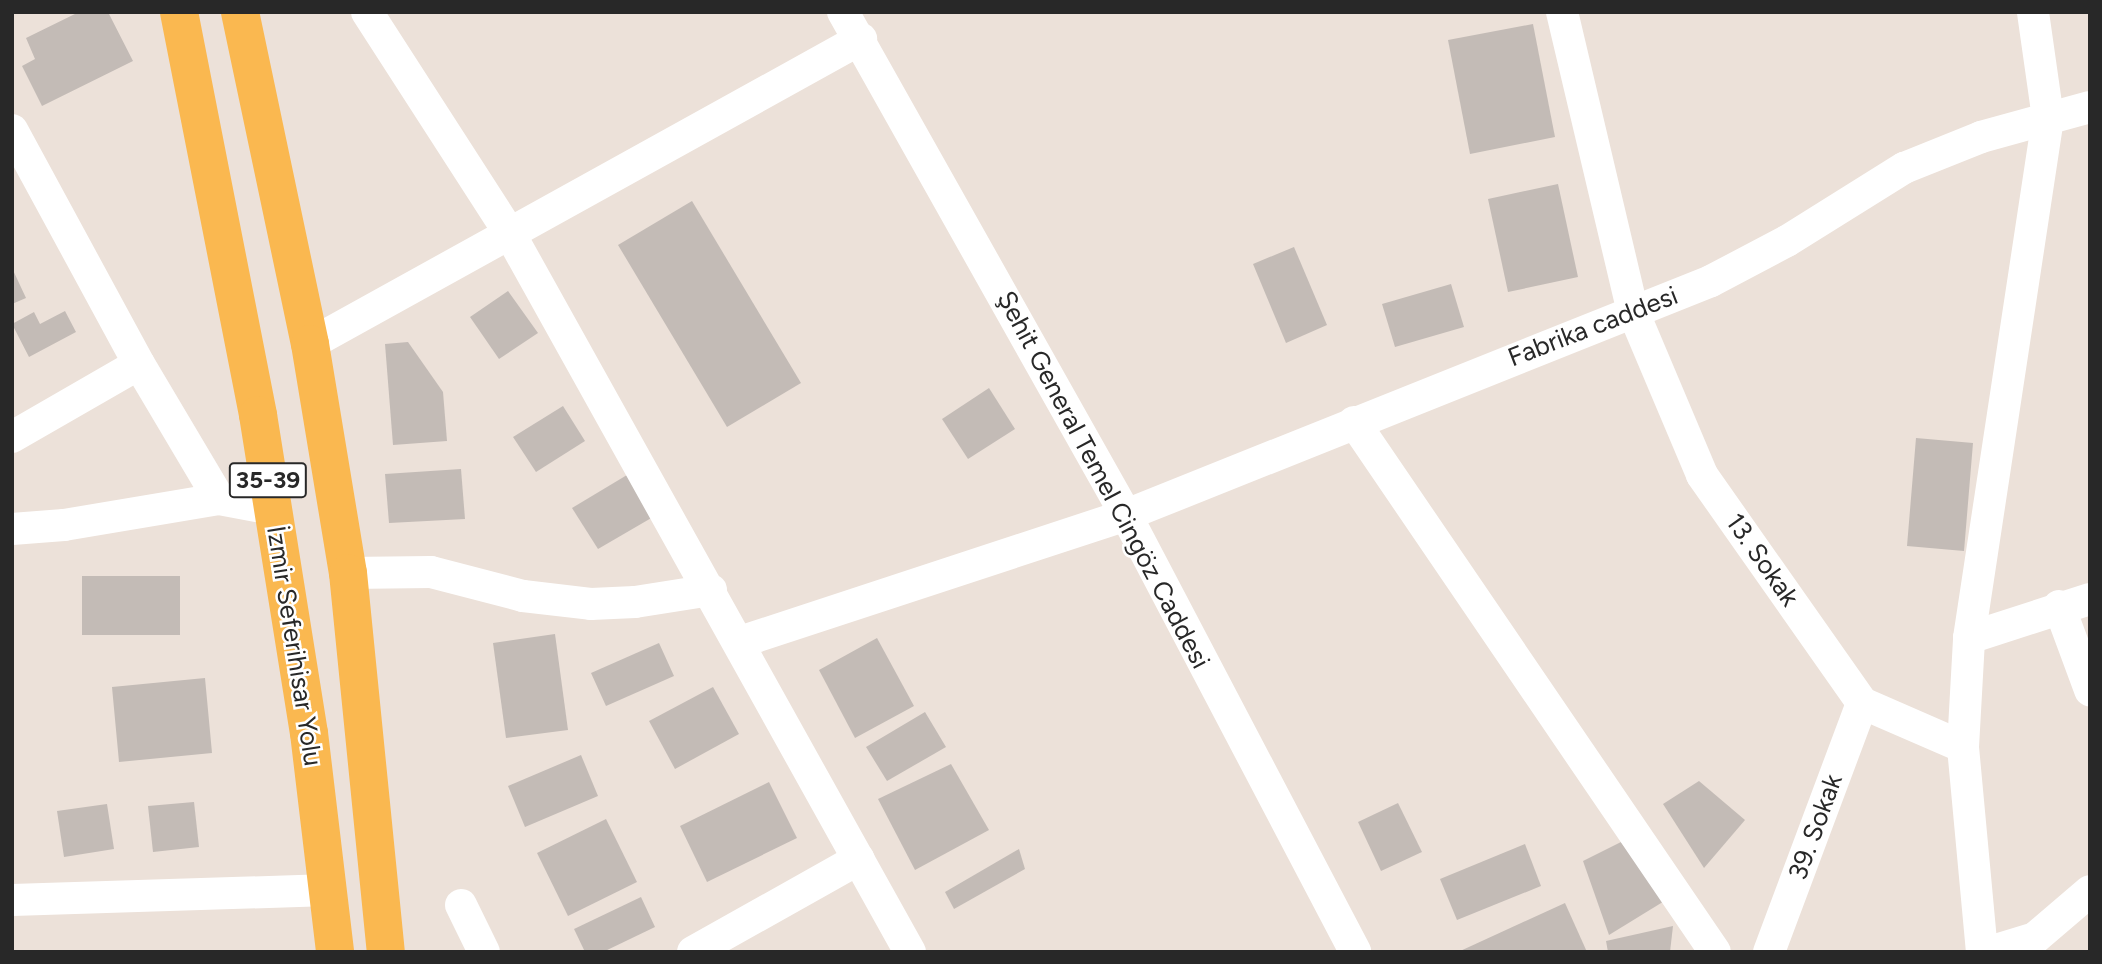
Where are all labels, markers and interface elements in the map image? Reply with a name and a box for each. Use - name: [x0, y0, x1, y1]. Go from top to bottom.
- street label: Fabrika caddesi: [1504, 280, 1682, 374]
- street label: Şehit General Temel Cingöz Caddesi: [990, 286, 1216, 674]
- road number: 35-39: [228, 460, 308, 500]
- street label: 13. Sokak: [1719, 508, 1805, 612]
- street label: İzmir Seferihisar Yolu: [260, 524, 328, 768]
- street label: 39. Sokak: [1783, 770, 1849, 884]

